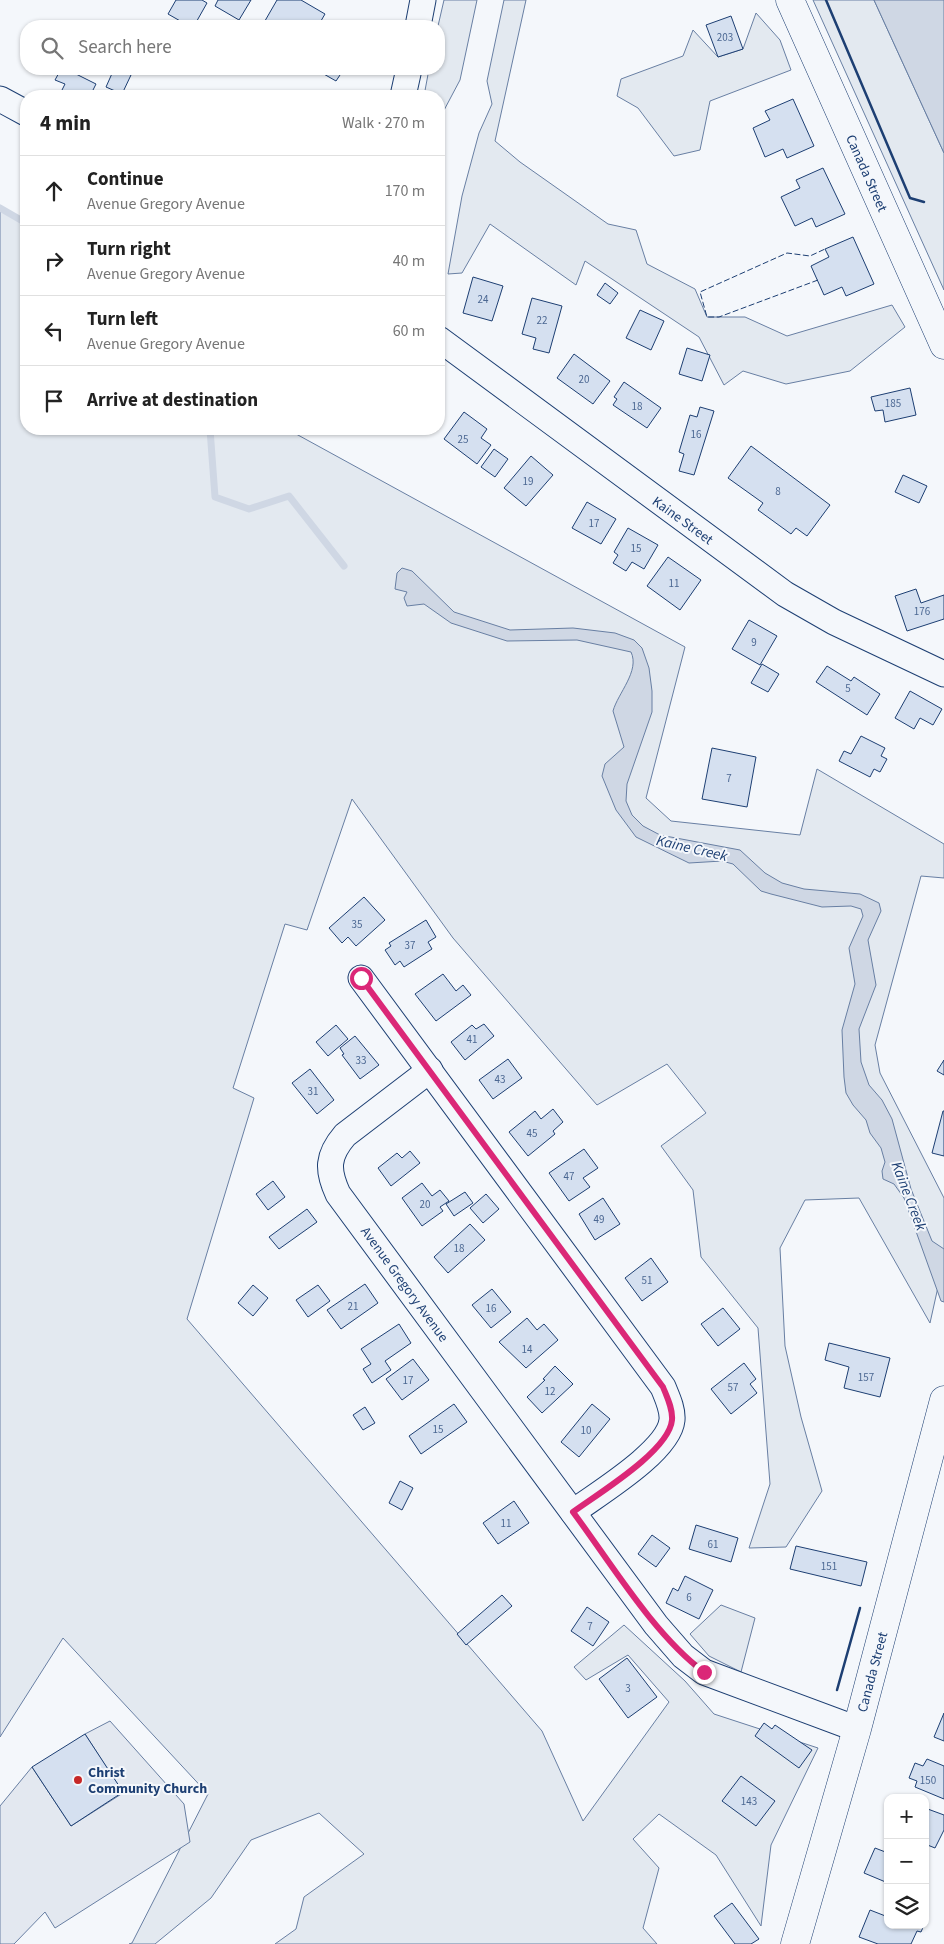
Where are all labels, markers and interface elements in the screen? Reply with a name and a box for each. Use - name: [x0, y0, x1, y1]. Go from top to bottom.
- search box: [20, 20, 445, 75]
- house number: 203: [717, 30, 733, 45]
- icon: search: [38, 34, 66, 62]
- text: Search here: [78, 34, 172, 61]
- text: 4 min: [40, 108, 91, 138]
- text: Walk · 270 m: [342, 112, 425, 134]
- street label: Canada Street: [840, 132, 892, 215]
- text: Continue: [87, 166, 164, 193]
- icon: ahead: [40, 177, 68, 205]
- text: 170 m: [385, 180, 425, 202]
- text: Avenue Gregory Avenue: [87, 193, 245, 215]
- text: Turn right: [87, 236, 171, 263]
- icon: right: [40, 247, 68, 275]
- text: 40 m: [393, 250, 425, 272]
- text: Avenue Gregory Avenue: [87, 263, 245, 285]
- house number: 24: [478, 292, 489, 307]
- text: Turn left: [87, 306, 158, 333]
- house number: 22: [537, 313, 547, 328]
- icon: left: [40, 317, 68, 345]
- text: 60 m: [393, 320, 425, 342]
- text: Avenue Gregory Avenue: [87, 333, 245, 355]
- house number: 20: [579, 372, 589, 387]
- icon: arrive: [40, 387, 68, 415]
- text: Arrive at destination: [87, 387, 258, 414]
- house number: 185: [885, 396, 901, 411]
- house number: 18: [632, 399, 643, 414]
- house number: 16: [691, 427, 702, 442]
- house number: 25: [458, 432, 468, 447]
- house number: 19: [523, 474, 533, 489]
- house number: 8: [775, 484, 781, 499]
- street label: Kaine Street: [648, 492, 717, 550]
- house number: 17: [589, 516, 599, 531]
- house number: 15: [631, 541, 641, 556]
- house number: 11: [669, 576, 679, 591]
- house number: 176: [914, 604, 931, 619]
- house number: 9: [751, 635, 757, 650]
- house number: 5: [845, 681, 851, 696]
- house number: 7: [726, 771, 732, 786]
- water label: Kaine Creek: [654, 830, 730, 867]
- house number: 35: [352, 917, 362, 932]
- house number: 37: [405, 938, 415, 953]
- route start: [350, 967, 373, 990]
- house number: 41: [467, 1032, 477, 1047]
- house number: 33: [356, 1053, 366, 1068]
- house number: 43: [495, 1072, 505, 1087]
- house number: 31: [308, 1084, 318, 1099]
- house number: 45: [527, 1126, 537, 1141]
- water label: Kaine Creek: [886, 1159, 932, 1235]
- house number: 47: [564, 1169, 574, 1184]
- house number: 20: [420, 1197, 430, 1212]
- house number: 49: [594, 1212, 604, 1227]
- street label: Avenue Gregory Avenue: [355, 1223, 453, 1346]
- house number: 18: [454, 1241, 465, 1256]
- house number: 51: [642, 1273, 652, 1288]
- house number: 21: [348, 1299, 358, 1314]
- house number: 16: [486, 1301, 497, 1316]
- house number: 14: [522, 1342, 533, 1357]
- house number: 157: [858, 1370, 874, 1385]
- house number: 17: [403, 1373, 413, 1388]
- house number: 57: [728, 1380, 738, 1395]
- house number: 12: [545, 1384, 555, 1399]
- house number: 15: [433, 1422, 443, 1437]
- house number: 10: [581, 1423, 591, 1438]
- house number: 11: [501, 1516, 511, 1531]
- house number: 61: [708, 1537, 718, 1552]
- house number: 151: [821, 1559, 837, 1574]
- house number: 6: [686, 1590, 692, 1605]
- house number: 7: [587, 1619, 593, 1634]
- street label: Canada Street: [853, 1630, 893, 1715]
- route end: [693, 1661, 716, 1684]
- house number: 3: [625, 1681, 631, 1696]
- place label: Christ Community Church: [88, 1763, 207, 1799]
- house number: 150: [920, 1773, 936, 1788]
- marker: Christ Community Church: [72, 1774, 84, 1786]
- house number: 143: [741, 1794, 757, 1809]
- map controls: [884, 1794, 929, 1929]
- button: +: [884, 1794, 929, 1839]
- button: −: [884, 1839, 929, 1884]
- button: layers: [884, 1884, 929, 1929]

